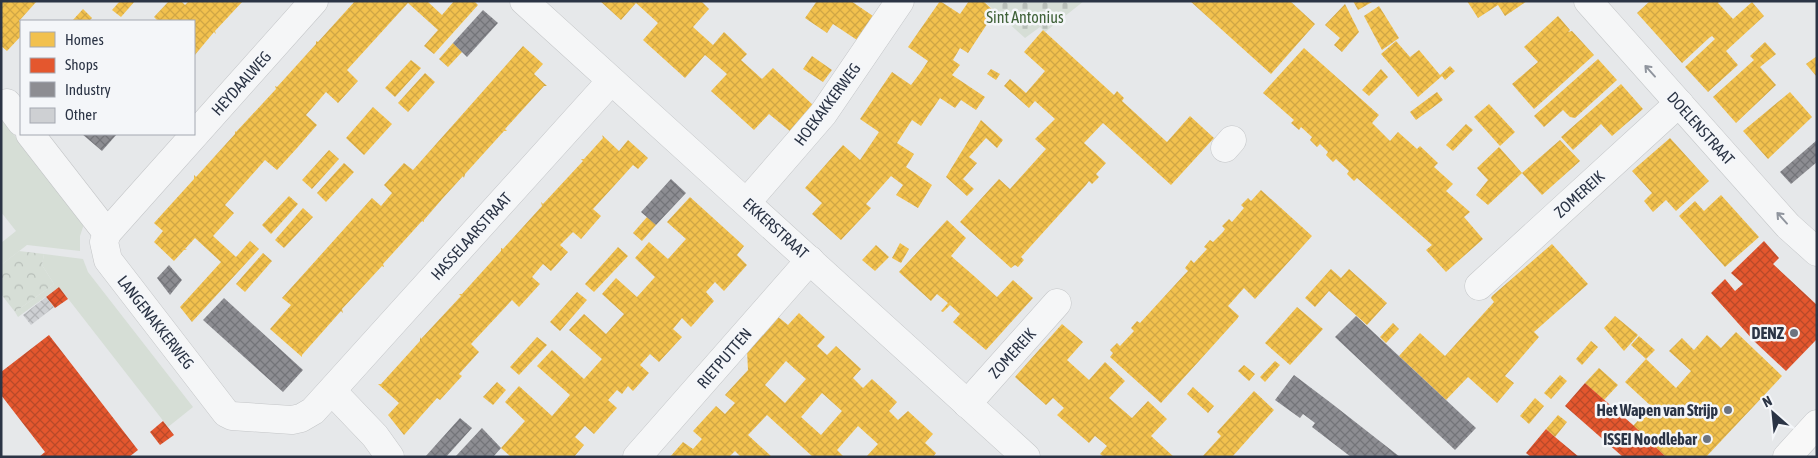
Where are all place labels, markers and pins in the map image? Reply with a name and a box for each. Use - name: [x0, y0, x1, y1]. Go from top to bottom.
- place label: DENZ: [1752, 324, 1785, 342]
- marker: DENZ: [1788, 327, 1800, 339]
- place label: Het Wapen van Strijp: [1596, 401, 1718, 419]
- marker: Het Wapen van Strijp: [1722, 404, 1734, 416]
- place label: ISSEI Noodlebar: [1603, 430, 1697, 448]
- marker: ISSEI Noodlebar: [1701, 433, 1713, 445]

